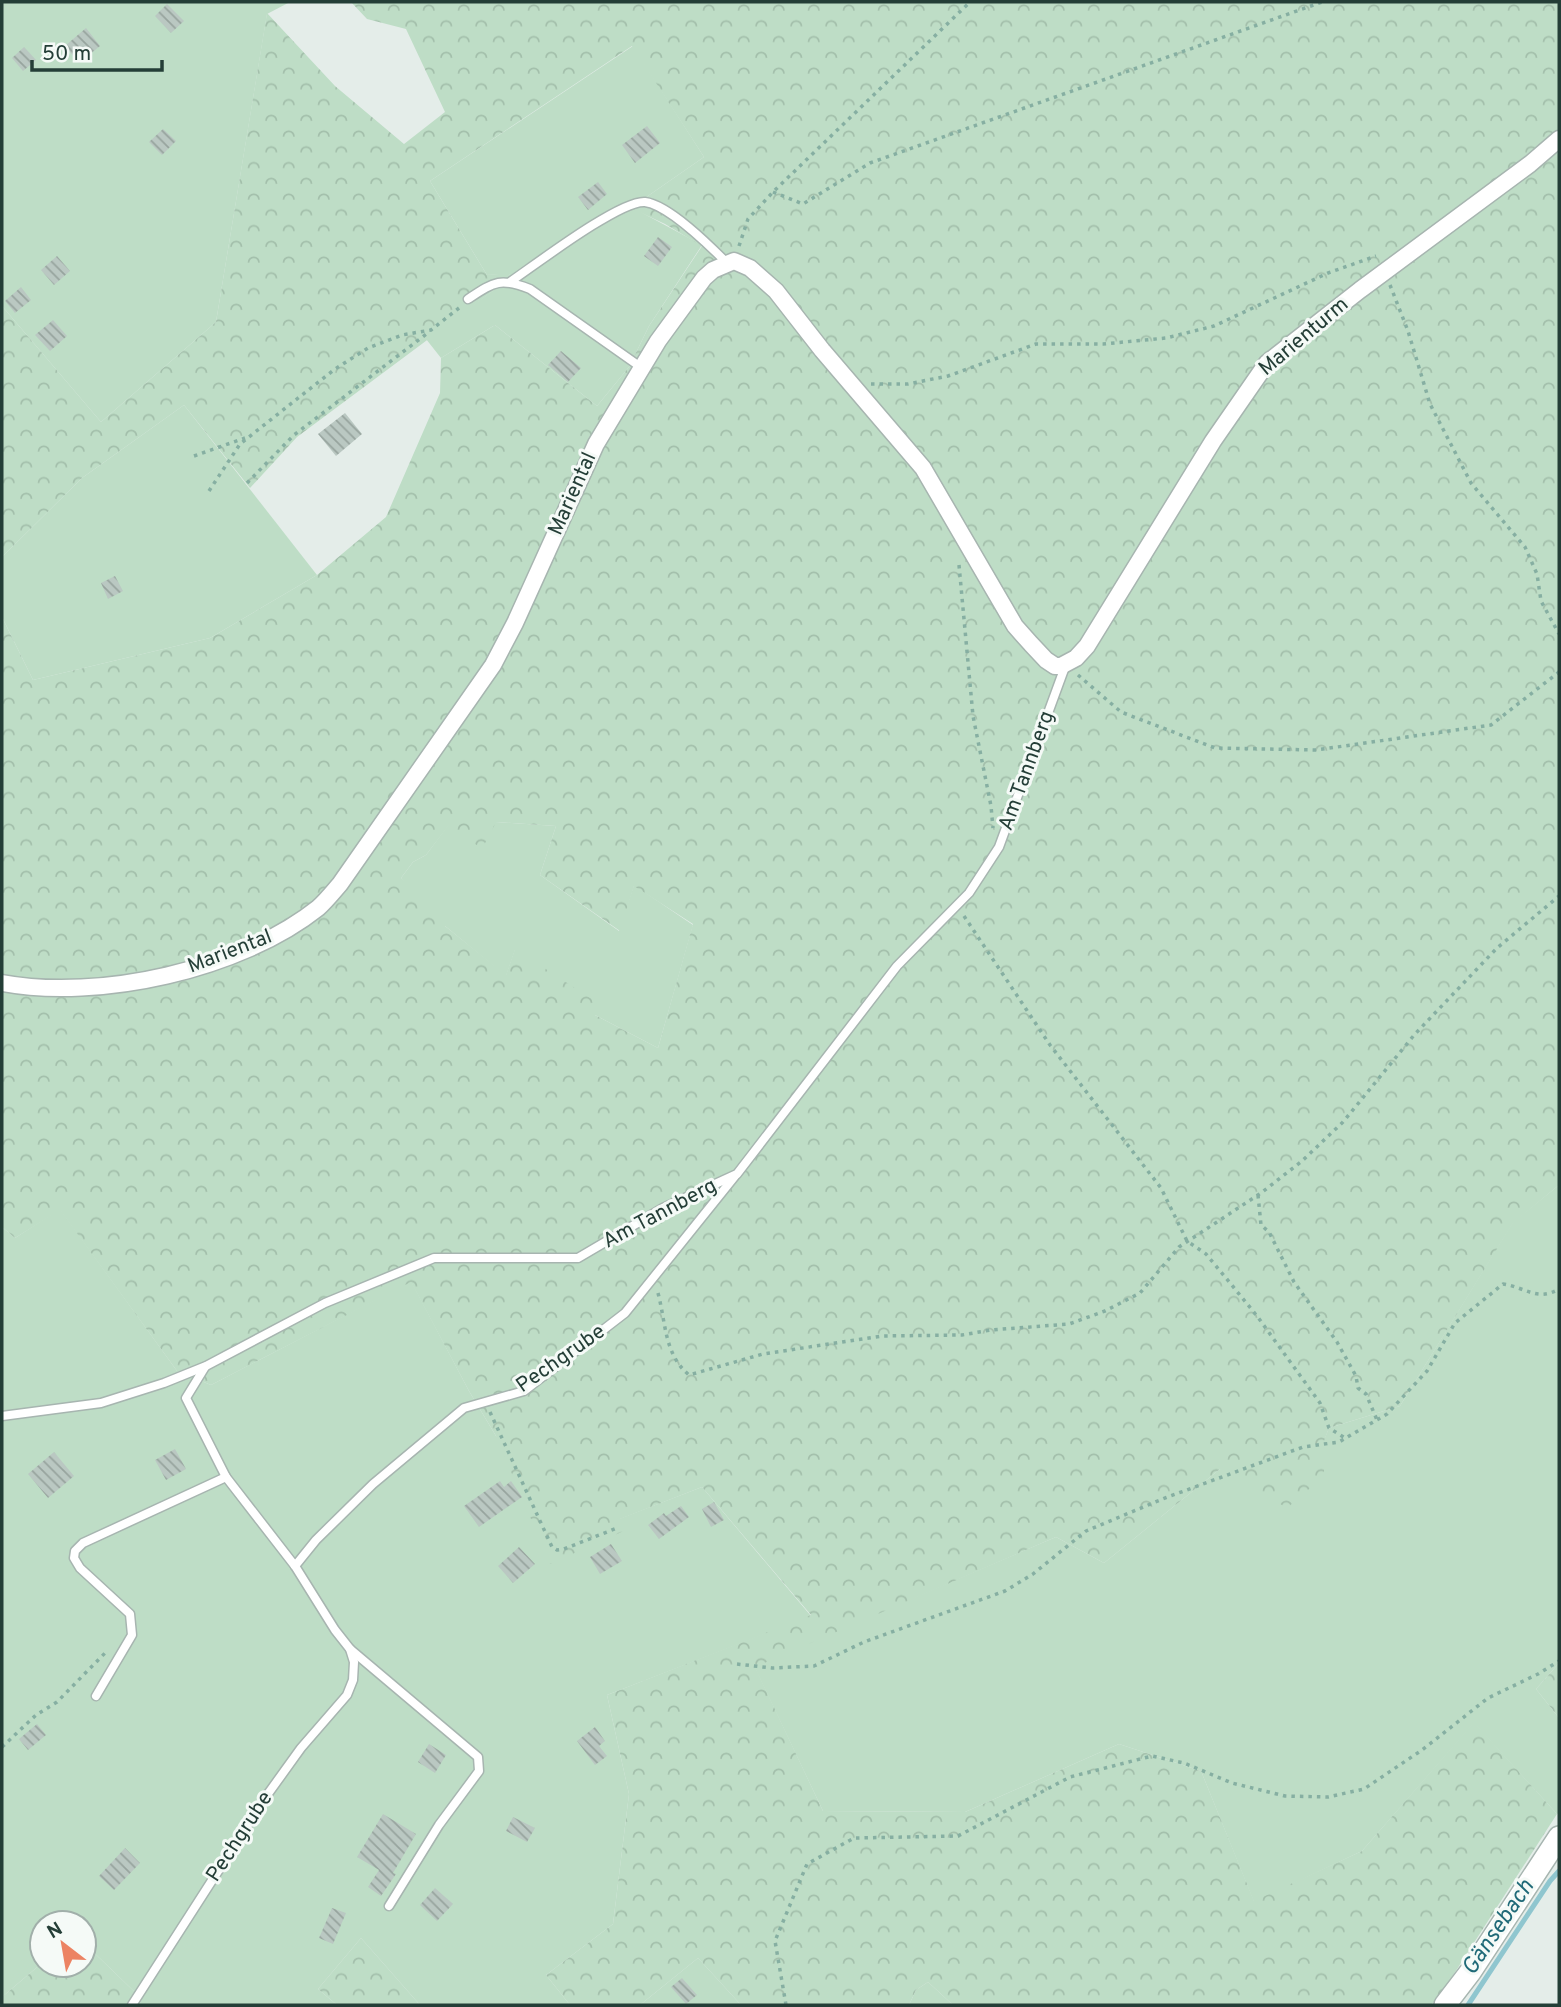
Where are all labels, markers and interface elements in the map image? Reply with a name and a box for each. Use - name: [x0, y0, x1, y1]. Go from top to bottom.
- scale bar: [32, 28, 161, 72]
- text: 50 m: [42, 41, 91, 68]
- street label: Marienturm: [1253, 292, 1355, 382]
- street label: Mariental: [543, 448, 603, 540]
- street label: Am Tannberg: [993, 707, 1061, 835]
- street label: Mariental: [184, 924, 276, 980]
- street label: Am Tannberg: [598, 1173, 722, 1255]
- street label: Pechgrube: [511, 1318, 611, 1400]
- street label: Pechgrube: [201, 1787, 279, 1887]
- water label: Gänsebach: [1456, 1874, 1542, 1982]
- north arrow: [28, 1909, 98, 1979]
- text: N: [43, 1917, 67, 1945]

